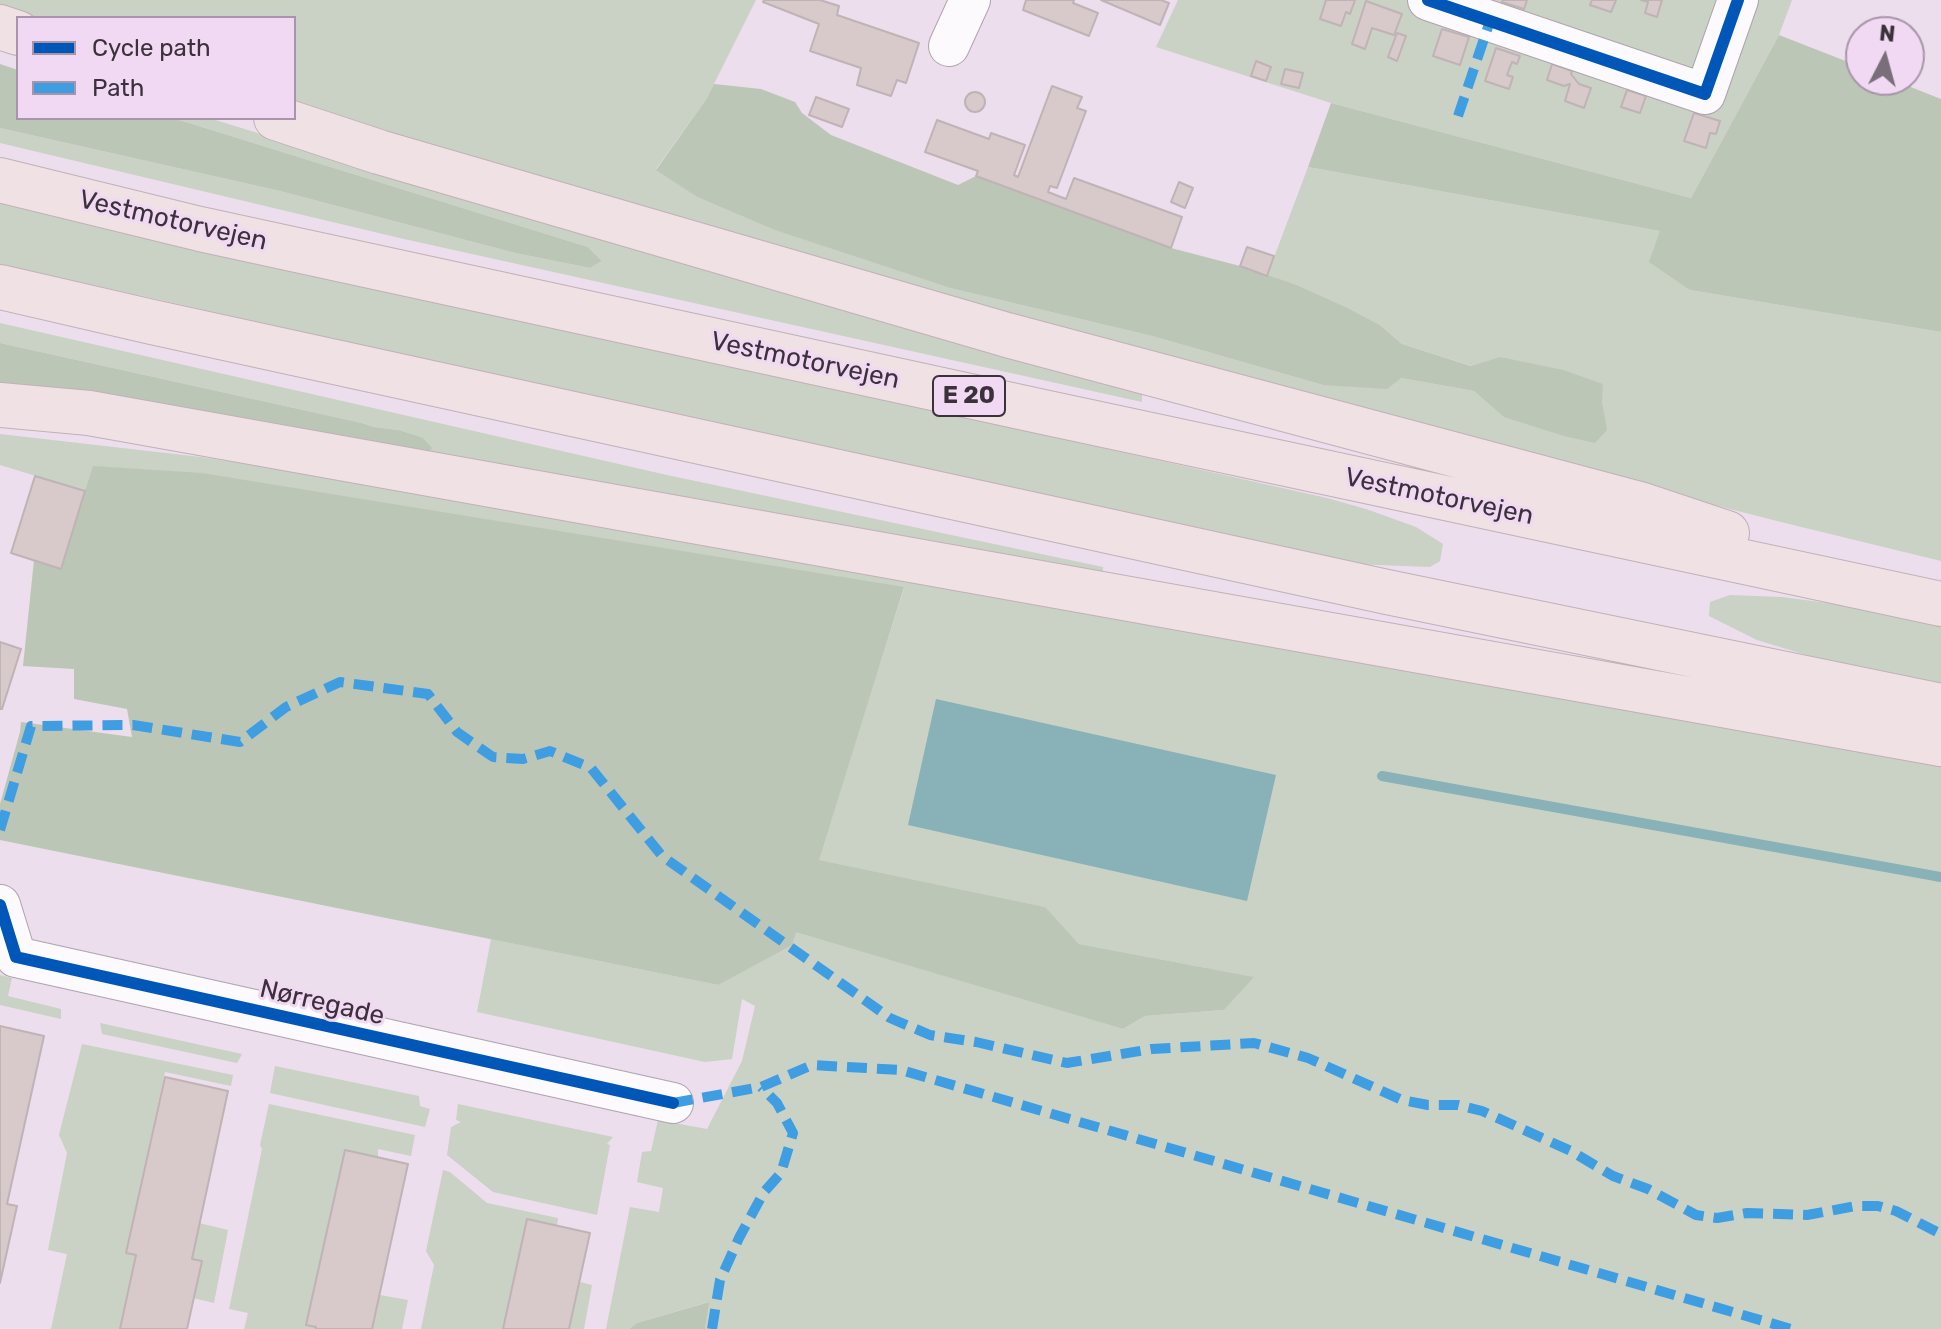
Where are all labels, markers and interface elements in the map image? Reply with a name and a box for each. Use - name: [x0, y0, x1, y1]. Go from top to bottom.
- legend: [16, 16, 296, 120]
- north arrow: [1845, 16, 1925, 96]
- text: N: [1878, 19, 1897, 48]
- text: Cycle path: [92, 34, 211, 62]
- text: Path: [92, 74, 144, 102]
- street label: Vestmotorvejen: [76, 184, 270, 258]
- street label: Vestmotorvejen: [708, 326, 902, 396]
- road number: E 20: [933, 376, 1005, 416]
- street label: Vestmotorvejen: [1342, 462, 1536, 532]
- street label: Nørregade: [257, 974, 387, 1032]

